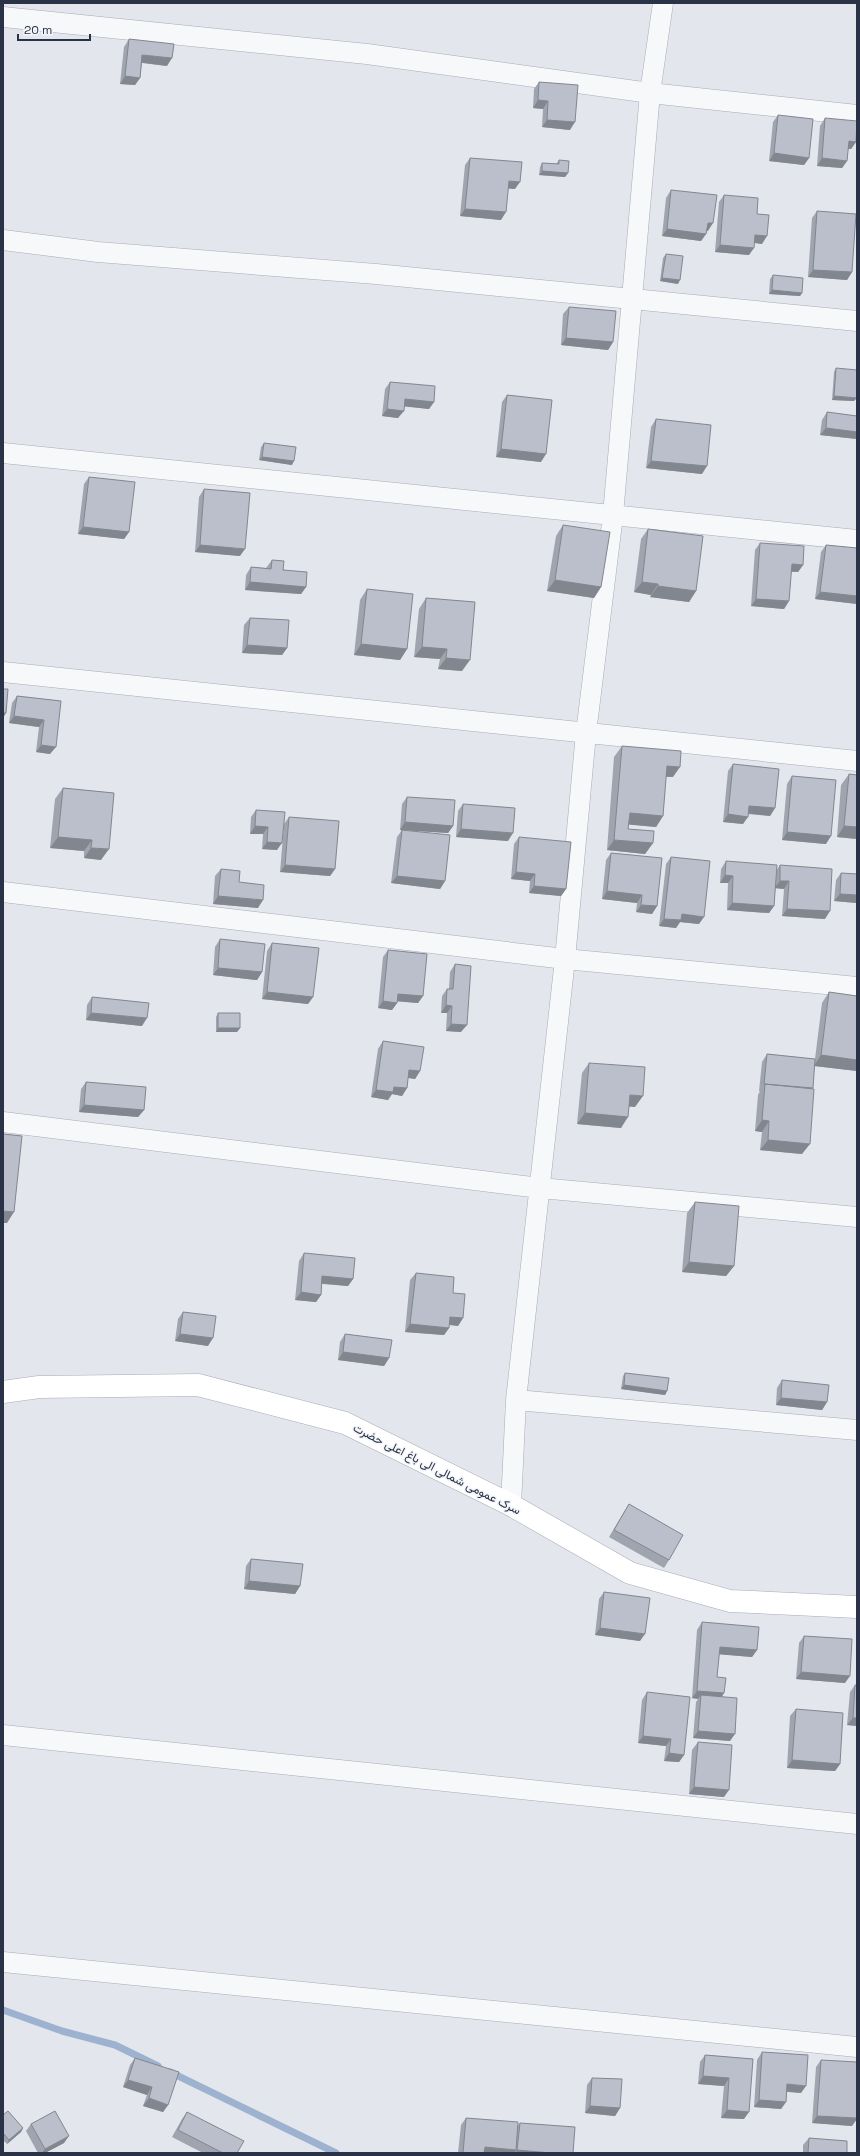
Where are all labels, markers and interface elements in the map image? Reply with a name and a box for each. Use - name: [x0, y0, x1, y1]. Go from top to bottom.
- scale bar: [18, 16, 90, 42]
- text: 20 m: [24, 22, 52, 38]
- street label: سرک عمومی شمالی الی باغ اعلی حضرت: [350, 1420, 524, 1519]

